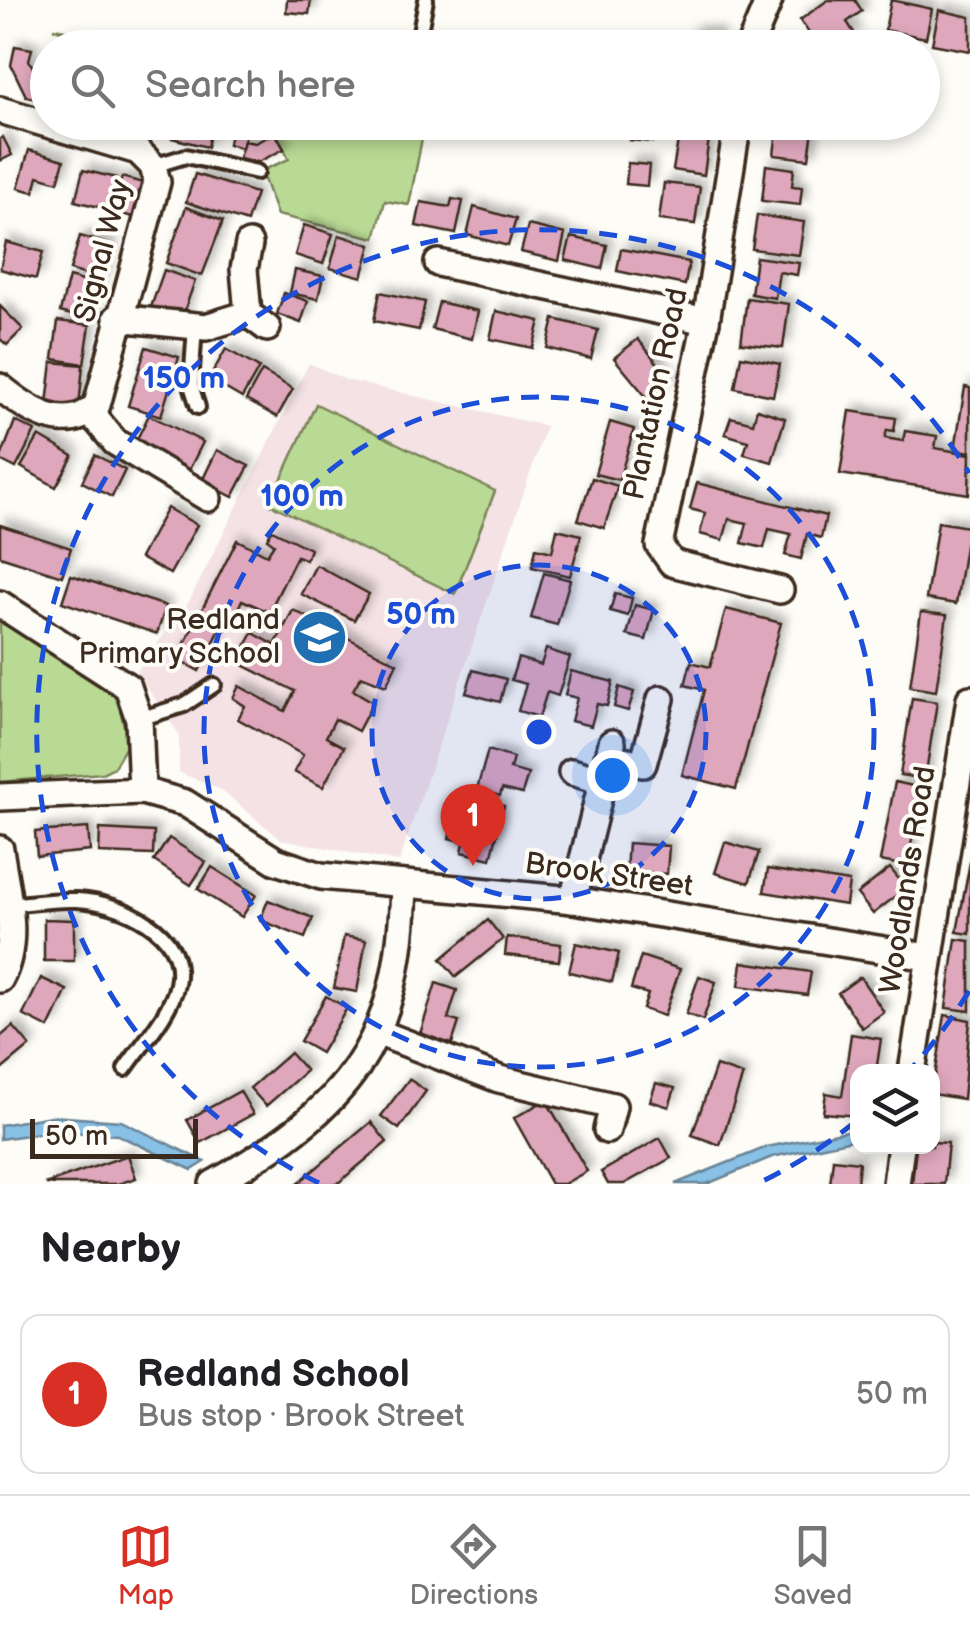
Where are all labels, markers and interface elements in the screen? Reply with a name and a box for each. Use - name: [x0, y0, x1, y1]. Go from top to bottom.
- search box: [30, 30, 940, 140]
- icon: search: [65, 58, 120, 113]
- text: Search here: [145, 63, 356, 108]
- street label: Signal Way: [67, 175, 139, 326]
- street label: Plantation Road: [616, 285, 696, 503]
- text: 150 m: [143, 361, 225, 397]
- text: 100 m: [260, 479, 344, 515]
- text: 50 m: [386, 597, 456, 633]
- place label: Redland Primary School: [79, 602, 280, 672]
- school or university icon: Redland Primary School: [289, 607, 349, 667]
- centre of rings: [521, 714, 557, 750]
- your location: [587, 750, 638, 801]
- street label: Woodlands Road: [872, 764, 944, 996]
- pin: 1: [440, 784, 506, 866]
- street label: Brook Street: [523, 845, 695, 905]
- map controls: [850, 1064, 940, 1154]
- button: layers: [850, 1064, 940, 1154]
- scale bar: [30, 1114, 198, 1158]
- text: 50 m: [45, 1120, 108, 1153]
- text: Nearby: [40, 1224, 180, 1275]
- text: Redland School: [137, 1352, 410, 1397]
- text: 1: [68, 1375, 81, 1414]
- text: 50 m: [856, 1375, 928, 1414]
- text: Bus stop · Brook Street: [137, 1397, 464, 1436]
- tab: Map: [118, 1519, 174, 1612]
- tab: Directions: [409, 1519, 538, 1612]
- tab: Saved: [774, 1519, 852, 1612]

